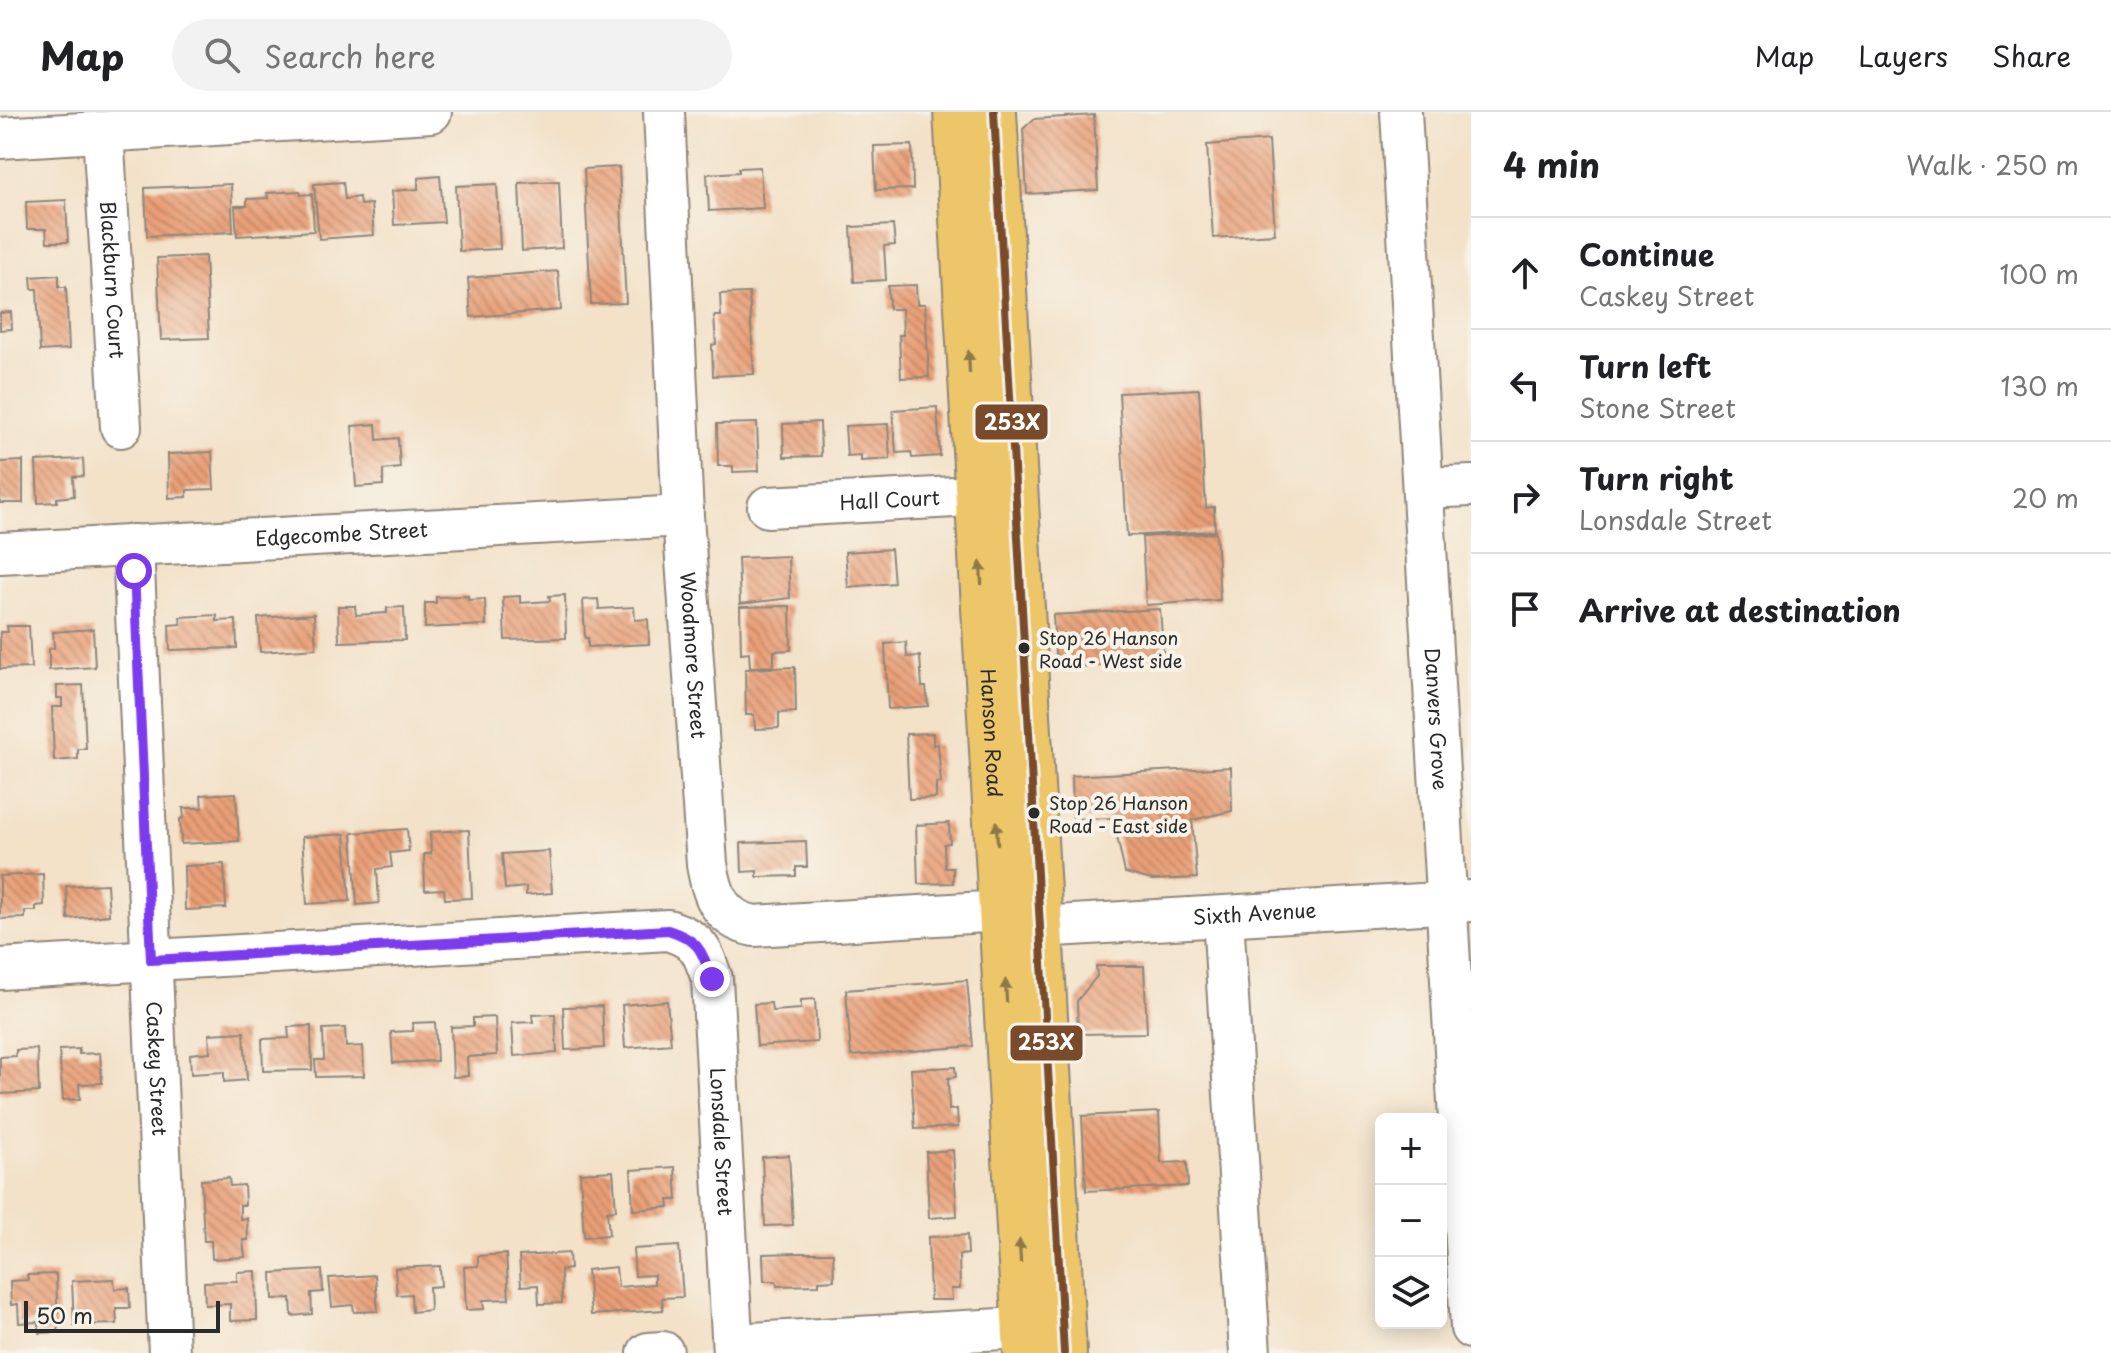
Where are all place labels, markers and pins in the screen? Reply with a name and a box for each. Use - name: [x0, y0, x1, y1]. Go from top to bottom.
- place label: Stop 26 Hanson Road - West side: [1039, 624, 1182, 674]
- marker: Stop 26 Hanson Road - West side: [1016, 640, 1032, 656]
- place label: Stop 26 Hanson Road - East side: [1049, 789, 1188, 839]
- marker: Stop 26 Hanson Road - East side: [1026, 805, 1042, 821]

